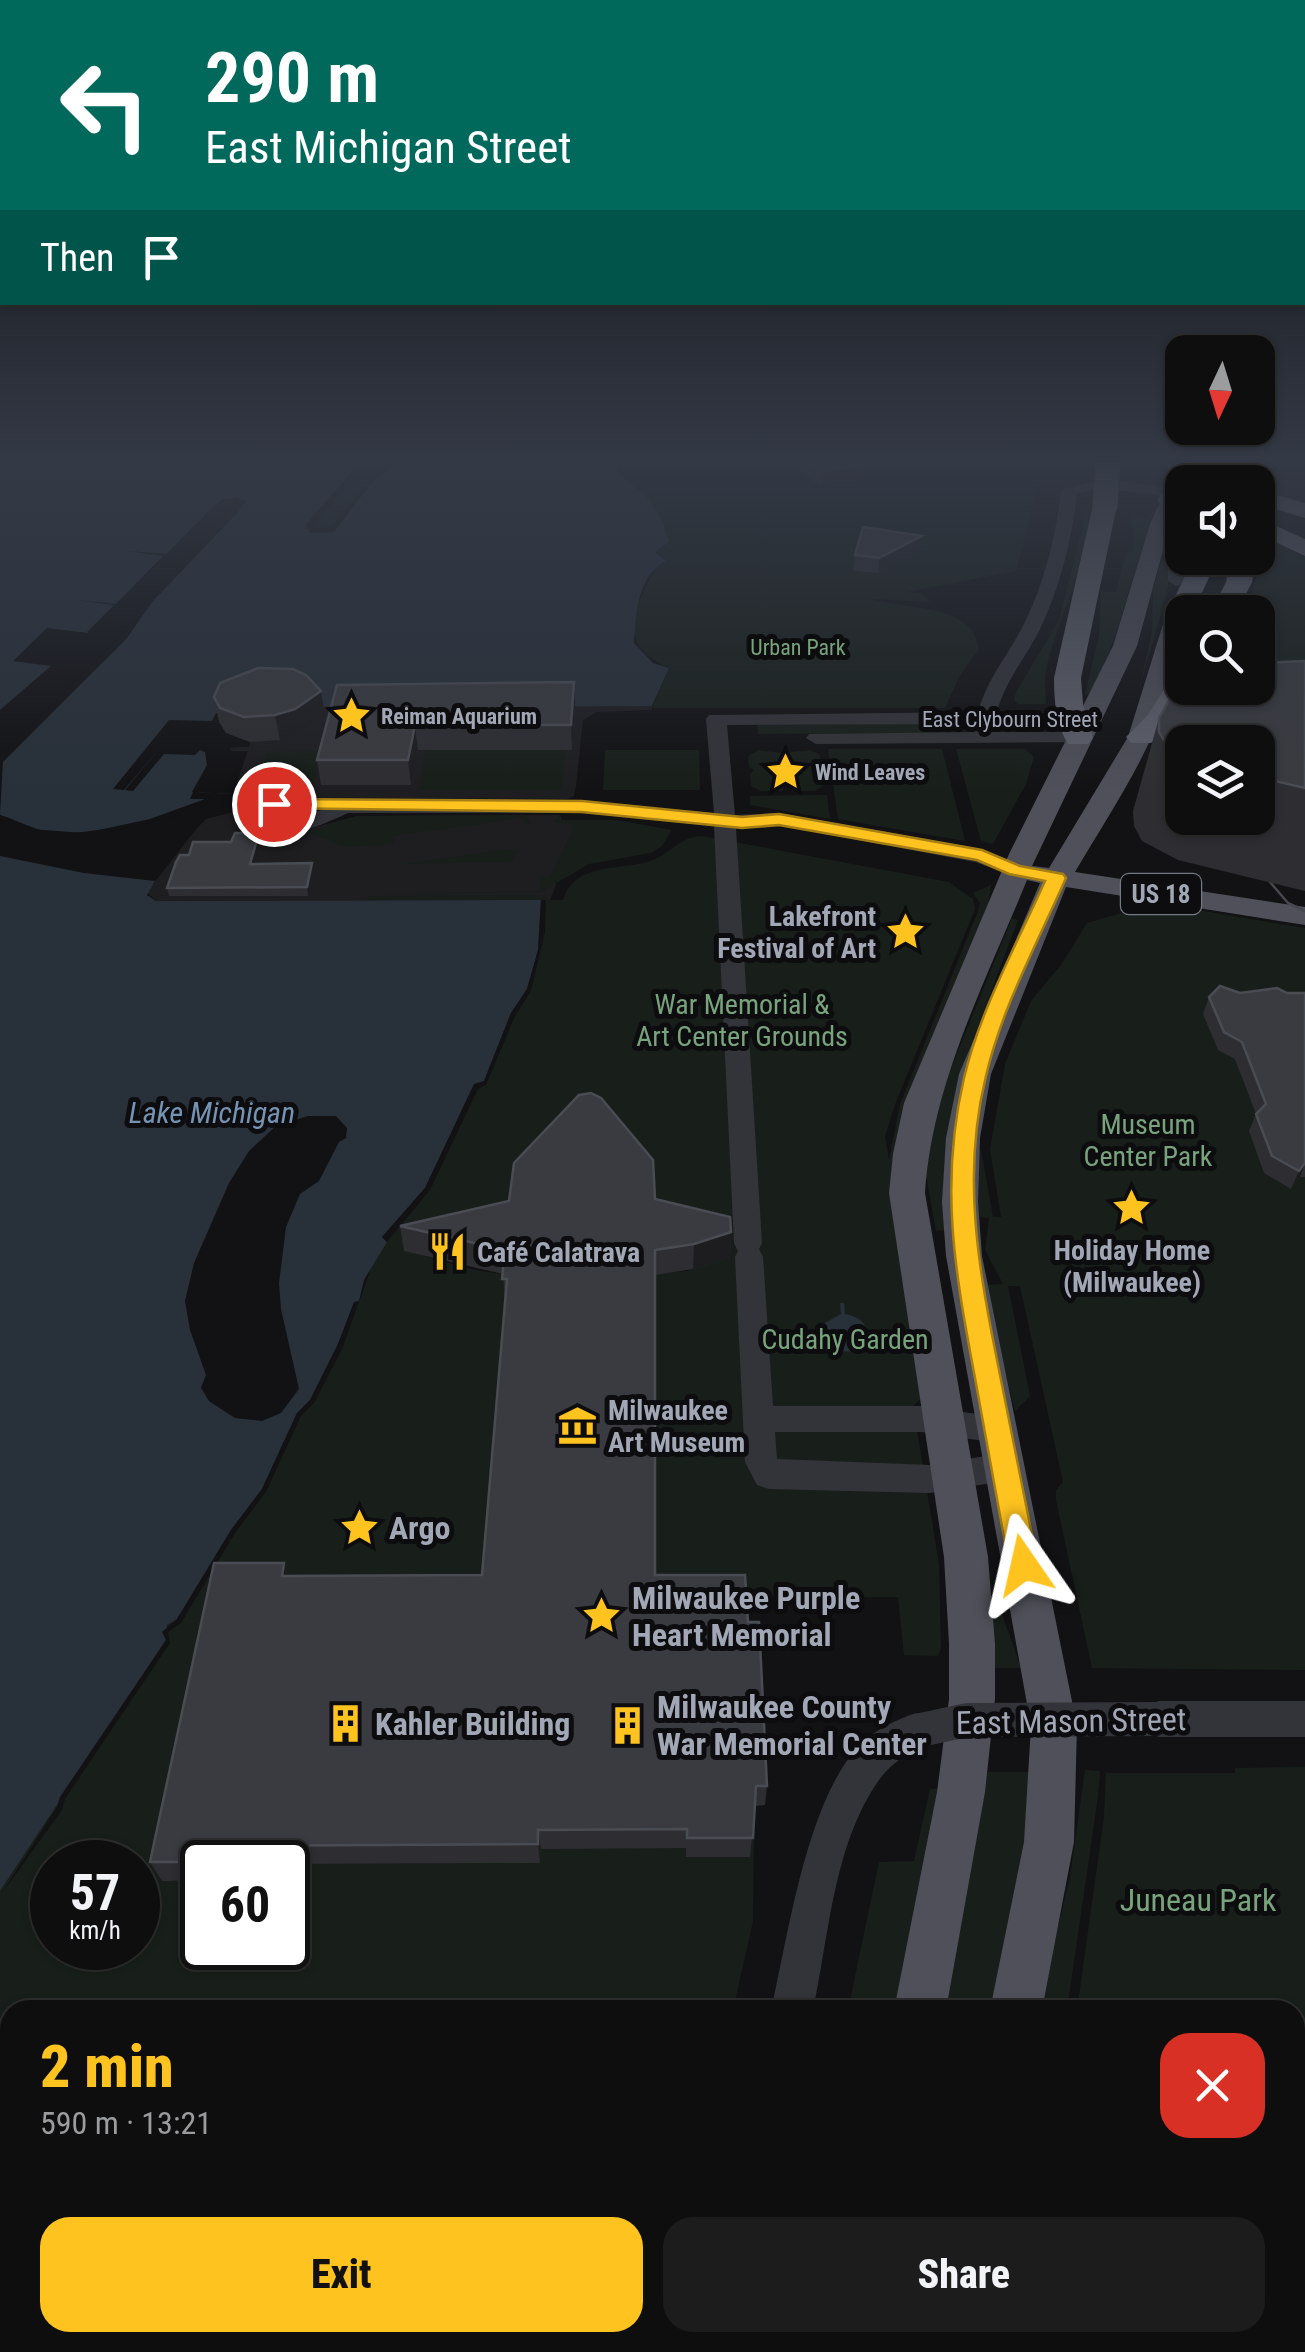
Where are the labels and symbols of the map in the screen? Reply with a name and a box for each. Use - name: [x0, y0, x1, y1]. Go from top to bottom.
- north arrow: [1165, 335, 1275, 445]
- park label: Urban Park: [750, 635, 846, 660]
- place icon: Reiman Aquarium: [330, 695, 372, 737]
- place label: Reiman Aquarium: [381, 704, 537, 729]
- street label: East Clybourn Street: [922, 707, 1098, 732]
- place icon: Wind Leaves: [764, 751, 806, 793]
- place label: Wind Leaves: [815, 760, 925, 785]
- pin: [232, 762, 317, 847]
- road number: US 18: [1121, 874, 1201, 914]
- place label: Lakefront Festival of Art: [717, 900, 876, 965]
- place icon: Lakefront Festival of Art: [885, 911, 927, 953]
- park label: War Memorial & Art Center Grounds: [636, 988, 848, 1053]
- water label: Lake Michigan: [129, 1095, 295, 1130]
- park label: Museum Center Park: [1084, 1108, 1213, 1173]
- place icon: Holiday Home (Milwaukee): [1111, 1186, 1153, 1228]
- restaurant icon: Café Calatrava: [426, 1231, 468, 1273]
- place label: Holiday Home (Milwaukee): [1054, 1234, 1210, 1299]
- place label: Café Calatrava: [477, 1236, 640, 1269]
- park label: Cudahy Garden: [761, 1323, 929, 1356]
- place label: Milwaukee Art Museum: [608, 1394, 745, 1459]
- museum icon: Milwaukee Art Museum: [557, 1405, 599, 1447]
- place icon: Argo: [338, 1507, 380, 1549]
- place label: Argo: [389, 1509, 450, 1547]
- position arrow: [972, 1513, 1076, 1617]
- place label: Milwaukee Purple Heart Memorial: [632, 1579, 860, 1654]
- place icon: Milwaukee Purple Heart Memorial: [581, 1595, 623, 1637]
- place label: Milwaukee County War Memorial Center: [657, 1688, 927, 1763]
- street label: East Mason Street: [955, 1700, 1187, 1742]
- building icon: Kahler Building: [324, 1703, 366, 1745]
- building icon: Milwaukee County War Memorial Center: [606, 1704, 648, 1746]
- place label: Kahler Building: [375, 1705, 570, 1743]
- speed limit sign: 60: [180, 1840, 310, 1970]
- park label: Juneau Park: [1120, 1881, 1277, 1919]

